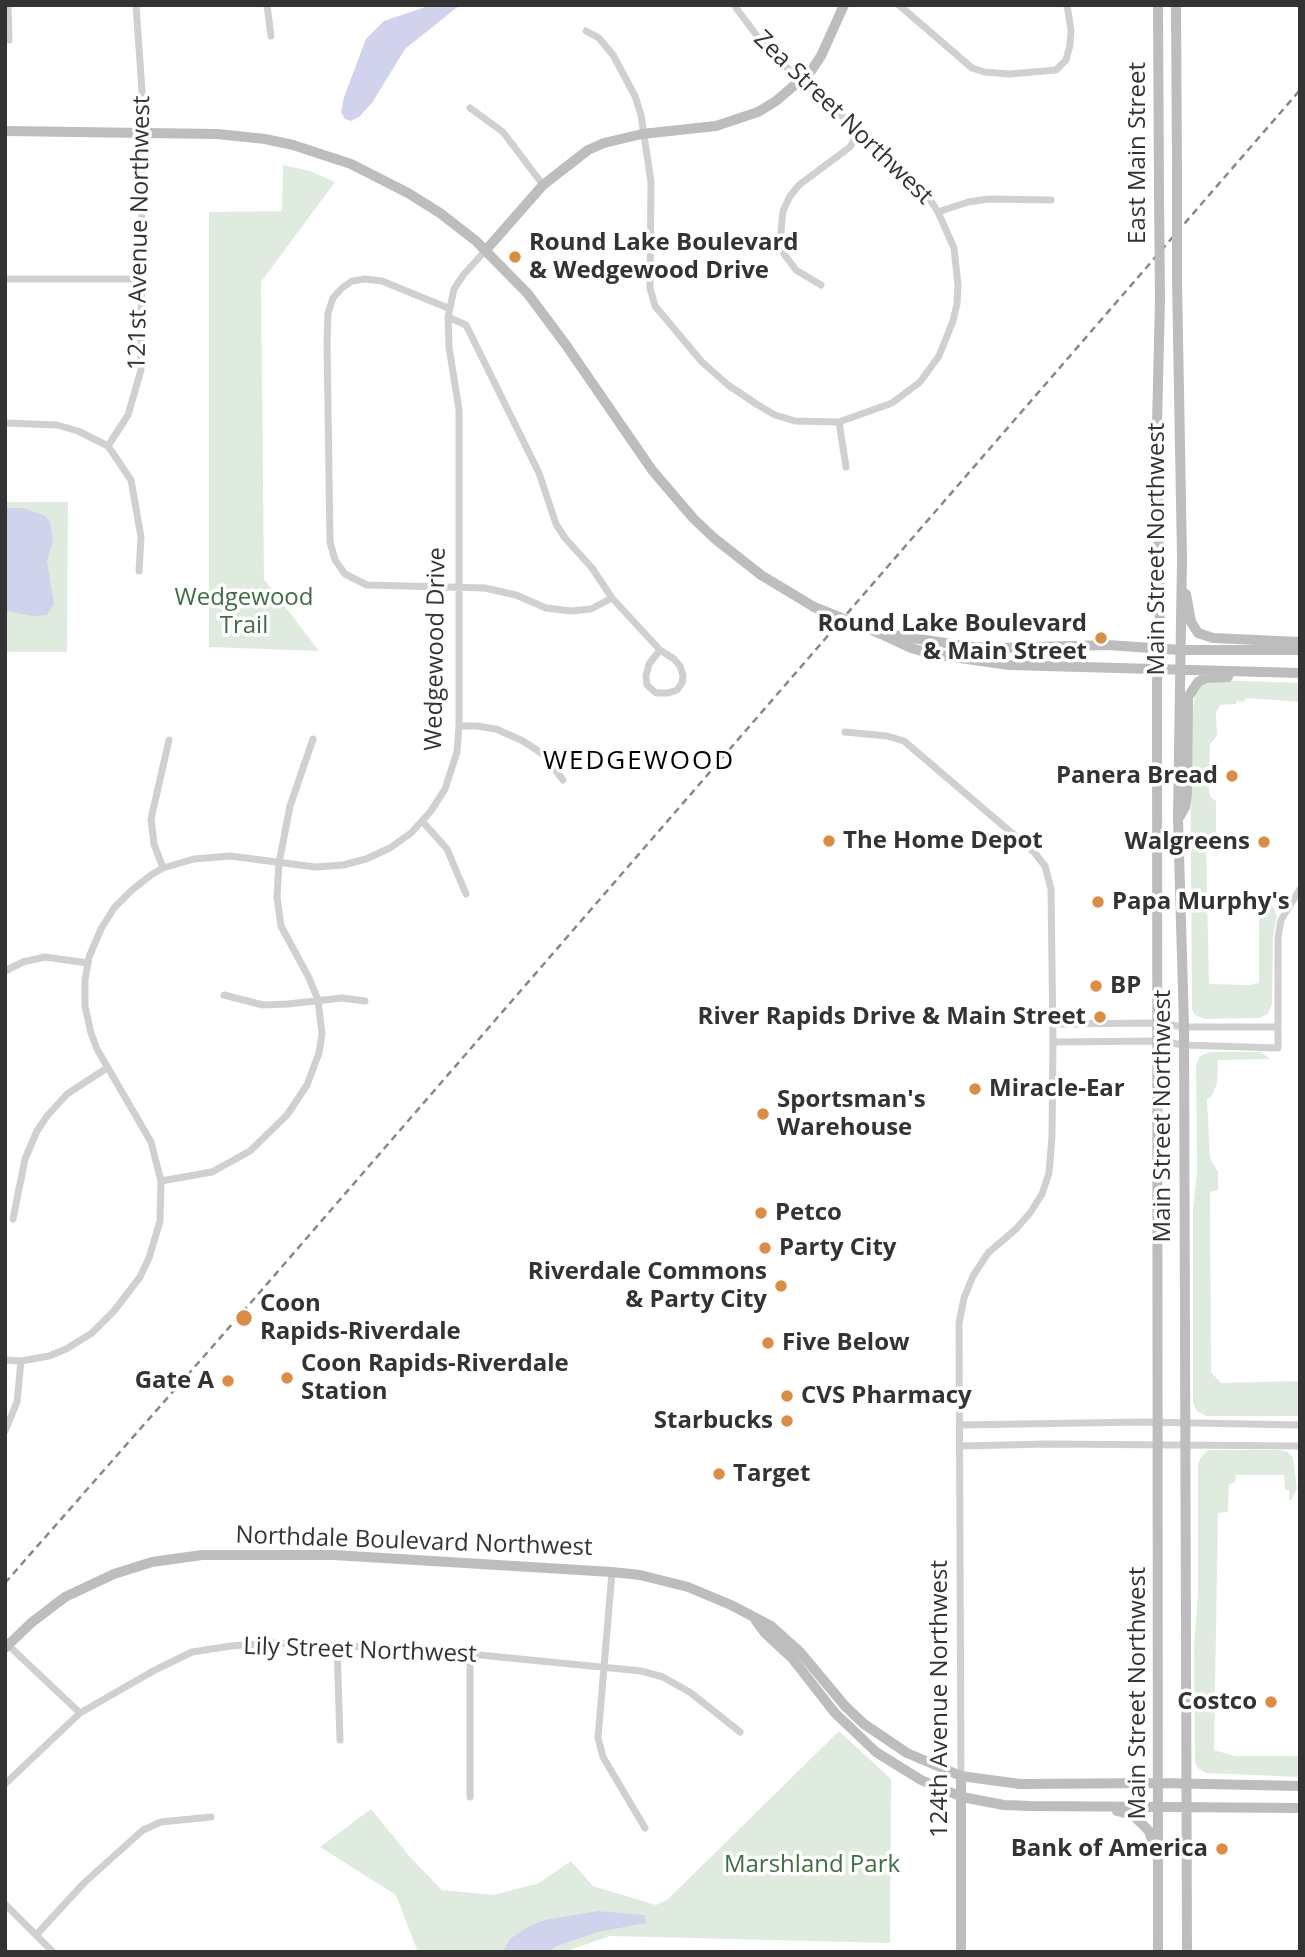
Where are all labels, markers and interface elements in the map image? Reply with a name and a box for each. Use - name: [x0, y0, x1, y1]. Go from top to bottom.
- street label: Zea Street Northwest: [748, 25, 938, 211]
- street label: East Main Street: [1124, 62, 1152, 244]
- street label: 121st Avenue Northwest: [123, 95, 157, 371]
- place label: Round Lake Boulevard & Wedgewood Drive: [529, 229, 799, 285]
- marker: Round Lake Boulevard & Wedgewood Drive: [507, 249, 523, 265]
- street label: Main Street Northwest: [1143, 423, 1171, 675]
- street label: Wedgewood Drive: [420, 547, 452, 751]
- park label: Wedgewood Trail: [175, 584, 313, 640]
- place label: Round Lake Boulevard & Main Street: [817, 610, 1087, 666]
- marker: Round Lake Boulevard & Main Street: [1093, 630, 1109, 646]
- district label: WEDGEWOOD: [544, 746, 734, 778]
- place label: Panera Bread: [1056, 762, 1218, 790]
- marker: Panera Bread: [1224, 768, 1240, 784]
- place label: The Home Depot: [843, 827, 1043, 855]
- place label: Walgreens: [1124, 828, 1250, 856]
- marker: The Home Depot: [821, 833, 837, 849]
- marker: Walgreens: [1256, 834, 1272, 850]
- place label: Papa Murphy's: [1112, 888, 1290, 916]
- marker: Papa Murphy's: [1090, 894, 1106, 910]
- place label: BP: [1110, 972, 1141, 1000]
- marker: BP: [1088, 978, 1104, 994]
- street label: Main Street Northwest: [1149, 990, 1177, 1242]
- place label: River Rapids Drive & Main Street: [698, 1003, 1086, 1031]
- marker: River Rapids Drive & Main Street: [1092, 1009, 1108, 1025]
- place label: Miracle-Ear: [989, 1075, 1125, 1103]
- marker: Miracle-Ear: [967, 1081, 983, 1097]
- place label: Sportsman's Warehouse: [777, 1086, 926, 1142]
- marker: Sportsman's Warehouse: [755, 1106, 771, 1122]
- place label: Petco: [775, 1199, 842, 1227]
- marker: Petco: [753, 1205, 769, 1221]
- place label: Party City: [779, 1234, 896, 1262]
- marker: Party City: [757, 1240, 773, 1256]
- place label: Riverdale Commons & Party City: [528, 1258, 767, 1314]
- marker: Riverdale Commons & Party City: [773, 1278, 789, 1294]
- place label: Coon Rapids-Riverdale: [260, 1290, 461, 1346]
- marker: Coon Rapids-Riverdale: [234, 1308, 254, 1328]
- place label: Five Below: [782, 1329, 910, 1357]
- marker: Five Below: [760, 1335, 776, 1351]
- place label: Coon Rapids-Riverdale Station: [301, 1350, 569, 1406]
- place label: Gate A: [135, 1367, 214, 1395]
- marker: Coon Rapids-Riverdale Station: [279, 1370, 295, 1386]
- marker: Gate A: [220, 1373, 236, 1389]
- place label: CVS Pharmacy: [801, 1382, 972, 1410]
- marker: CVS Pharmacy: [779, 1388, 795, 1404]
- place label: Starbucks: [654, 1407, 773, 1435]
- marker: Starbucks: [779, 1413, 795, 1429]
- place label: Target: [733, 1460, 810, 1488]
- marker: Target: [711, 1466, 727, 1482]
- street label: Northdale Boulevard Northwest: [235, 1521, 593, 1563]
- street label: 124th Avenue Northwest: [926, 1560, 954, 1838]
- street label: Main Street Northwest: [1124, 1567, 1152, 1819]
- street label: Lily Street Northwest: [243, 1633, 477, 1669]
- place label: Costco: [1177, 1688, 1257, 1716]
- marker: Costco: [1263, 1694, 1279, 1710]
- place label: Bank of America: [1011, 1835, 1208, 1863]
- marker: Bank of America: [1214, 1841, 1230, 1857]
- park label: Marshland Park: [724, 1851, 900, 1879]

